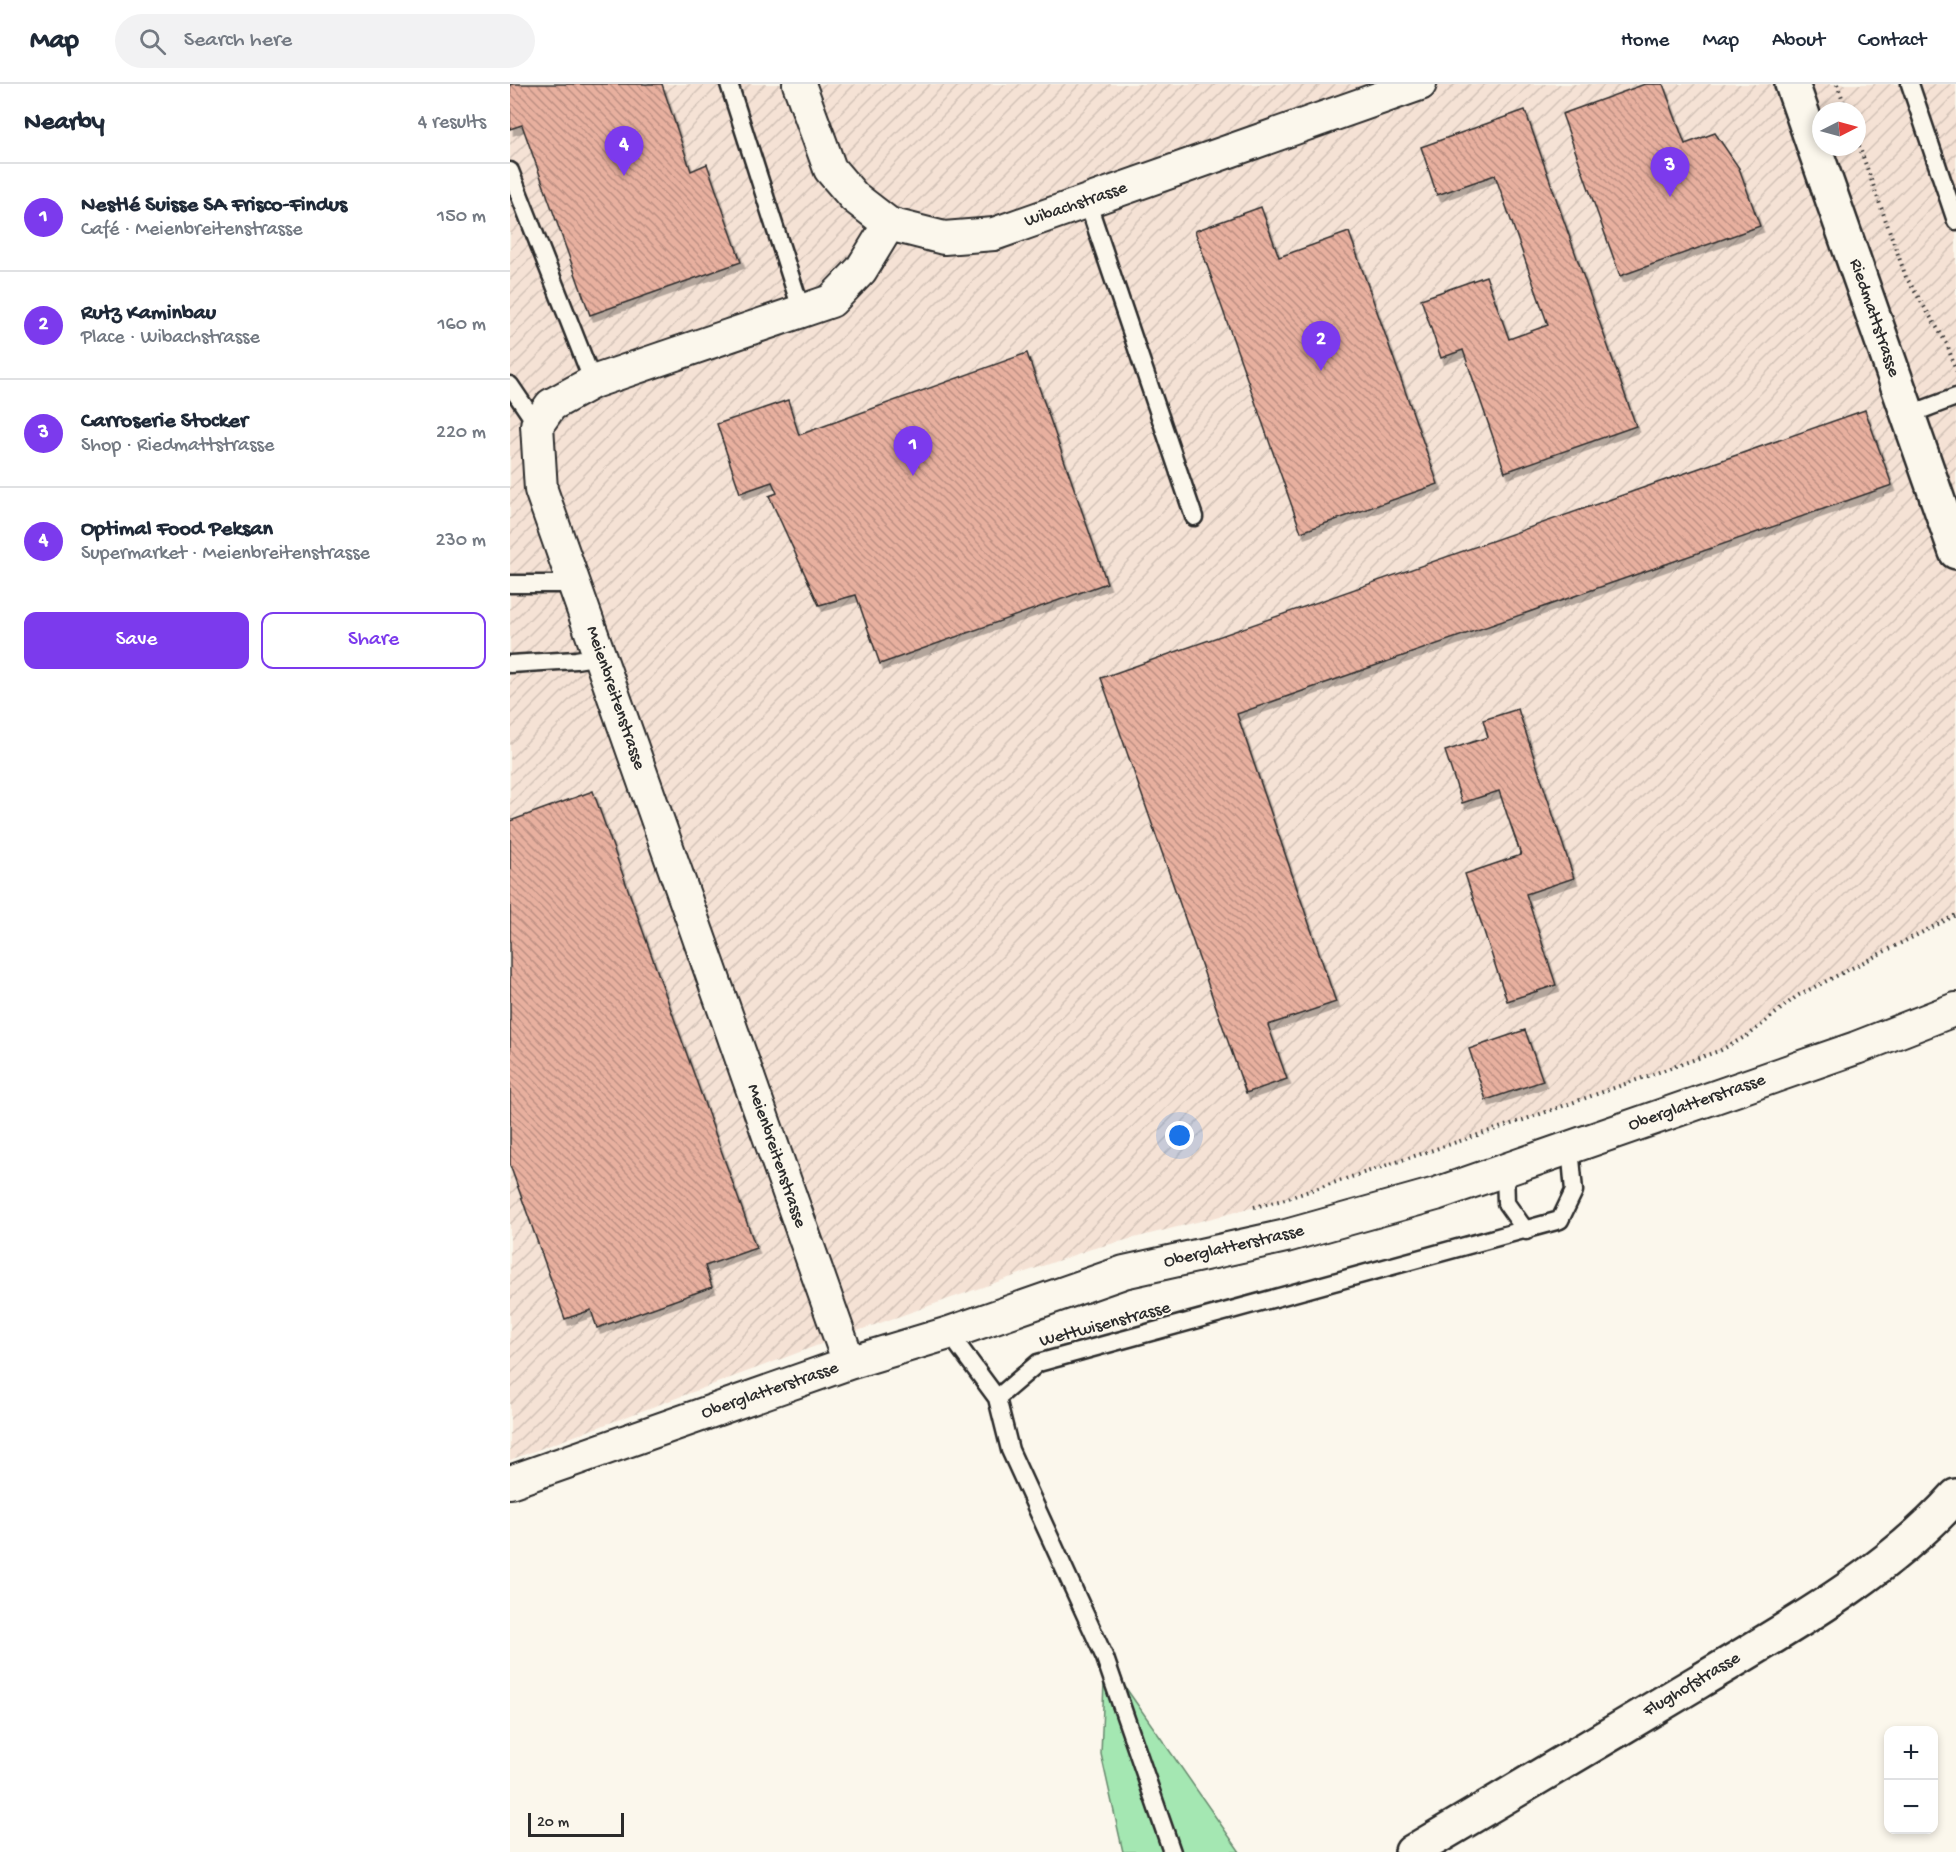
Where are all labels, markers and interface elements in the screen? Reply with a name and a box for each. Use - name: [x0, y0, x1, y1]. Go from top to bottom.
- search box: [115, 14, 535, 68]
- text: Map: [30, 25, 79, 58]
- icon: search: [136, 25, 169, 58]
- text: Search here: [184, 28, 292, 54]
- text: Home: [1621, 29, 1669, 54]
- text: Map: [1702, 29, 1739, 54]
- text: About: [1772, 29, 1825, 54]
- text: Contact: [1858, 29, 1926, 54]
- north arrow: [1812, 102, 1866, 156]
- text: Nearby: [24, 108, 105, 139]
- text: 4 results: [418, 112, 486, 135]
- pin: 4: [604, 126, 644, 176]
- pin: 3: [1650, 147, 1690, 197]
- street label: Wibachstrasse: [1022, 177, 1131, 232]
- text: Nestlé Suisse SA Frisco-Findus: [81, 193, 347, 219]
- text: 1: [39, 206, 48, 229]
- text: 150 m: [437, 206, 486, 229]
- text: Café · Meienbreitenstrasse: [81, 219, 303, 242]
- street label: Riedmattstrasse: [1844, 256, 1904, 380]
- text: Rutz Kaminbau: [81, 301, 216, 327]
- text: 2: [39, 314, 48, 337]
- text: 160 m: [437, 314, 486, 337]
- pin: 2: [1302, 322, 1340, 371]
- text: Place · Wibachstrasse: [81, 327, 260, 350]
- text: Carroserie Stocker: [81, 409, 248, 435]
- text: 3: [38, 422, 49, 445]
- text: 220 m: [436, 422, 486, 445]
- pin: 1: [894, 426, 932, 476]
- text: Shop · Riedmattstrasse: [81, 435, 274, 458]
- text: Optimal Food Peksan: [81, 517, 273, 543]
- text: 4: [39, 530, 48, 553]
- text: 230 m: [436, 530, 486, 553]
- text: Supermarket · Meienbreitenstrasse: [81, 543, 370, 566]
- button: Save: [24, 612, 249, 669]
- button: Share: [261, 612, 486, 669]
- street label: Meienbreitenstrasse: [581, 623, 650, 773]
- street label: Oberglatterstrasse: [1626, 1069, 1769, 1136]
- street label: Meienbreitenstrasse: [742, 1081, 811, 1231]
- your location: [1165, 1121, 1194, 1150]
- street label: Oberglatterstrasse: [1162, 1220, 1307, 1273]
- street label: Wettwisenstrasse: [1037, 1297, 1173, 1353]
- street label: Oberglatterstrasse: [699, 1357, 842, 1424]
- street label: Flughofstrasse: [1639, 1647, 1745, 1723]
- map controls: [1884, 1726, 1938, 1834]
- button: +: [1884, 1726, 1938, 1780]
- button: −: [1884, 1780, 1938, 1834]
- scale bar: [528, 1810, 624, 1838]
- text: 20 m: [537, 1814, 569, 1833]

